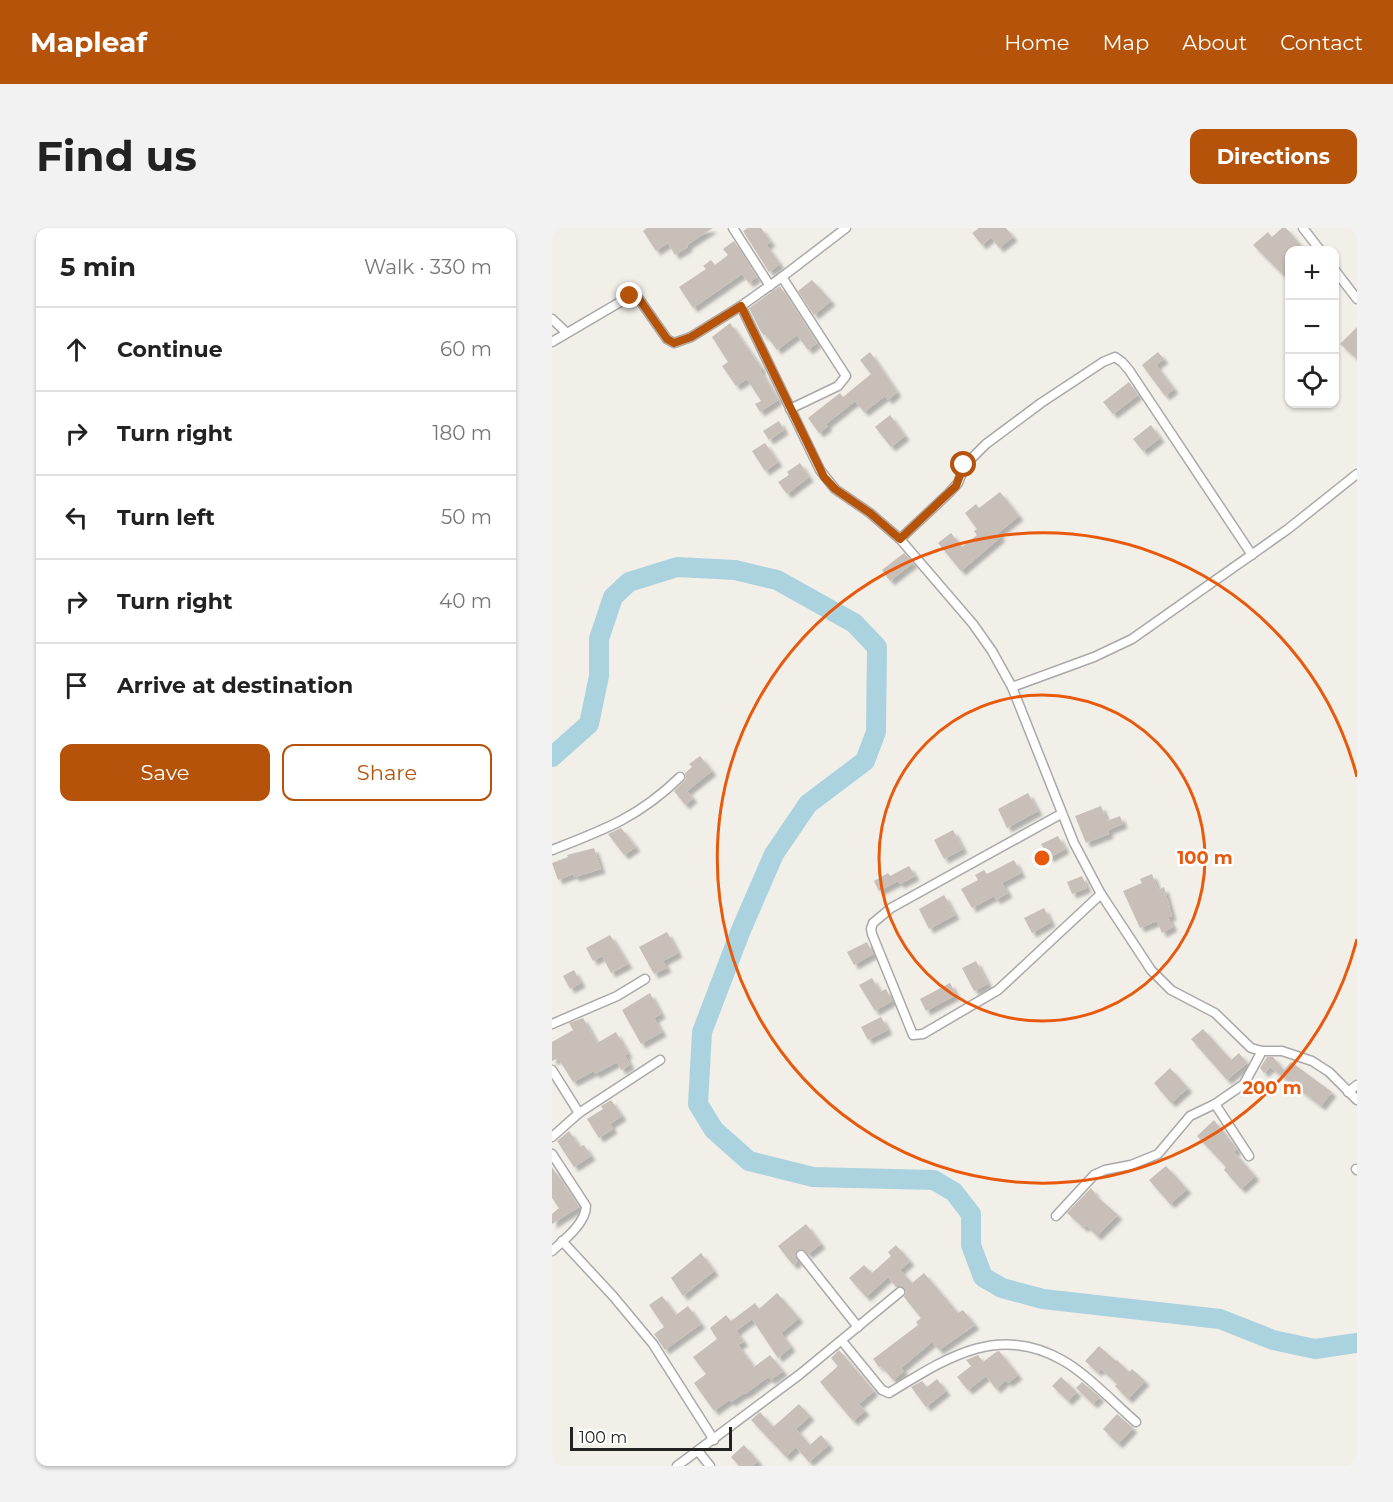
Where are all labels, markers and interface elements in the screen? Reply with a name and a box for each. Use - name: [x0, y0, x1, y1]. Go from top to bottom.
- text: Mapleaf: [30, 25, 147, 59]
- text: Home: [1004, 30, 1069, 55]
- text: Map: [1102, 30, 1149, 55]
- text: About: [1182, 30, 1247, 55]
- text: Contact: [1280, 30, 1363, 55]
- button: Directions: [1190, 129, 1357, 184]
- text: Find us: [36, 130, 197, 182]
- map controls: [1285, 246, 1339, 408]
- button: +: [1285, 246, 1339, 300]
- text: 5 min: [60, 251, 136, 283]
- text: Walk · 330 m: [364, 255, 492, 279]
- route end: [616, 282, 642, 308]
- button: −: [1285, 300, 1339, 354]
- icon: ahead: [60, 333, 93, 366]
- text: Continue: [117, 336, 223, 363]
- text: 60 m: [440, 337, 492, 361]
- button: locate: [1285, 354, 1339, 408]
- icon: right: [60, 417, 93, 450]
- text: Turn right: [117, 420, 232, 447]
- text: 180 m: [432, 421, 492, 445]
- route start: [950, 451, 976, 477]
- icon: left: [60, 501, 93, 534]
- text: Turn left: [117, 504, 215, 531]
- text: 50 m: [441, 505, 492, 529]
- icon: right: [60, 585, 93, 618]
- text: Turn right: [117, 588, 232, 615]
- text: 40 m: [439, 589, 492, 613]
- icon: arrive: [60, 669, 93, 702]
- text: Arrive at destination: [117, 672, 353, 699]
- button: Save: [60, 744, 270, 801]
- button: Share: [282, 744, 492, 801]
- text: 100 m: [1177, 847, 1233, 869]
- centre of rings: [1032, 848, 1052, 868]
- text: 200 m: [1242, 1077, 1302, 1099]
- scale bar: [570, 1424, 732, 1452]
- text: 100 m: [579, 1428, 627, 1447]

